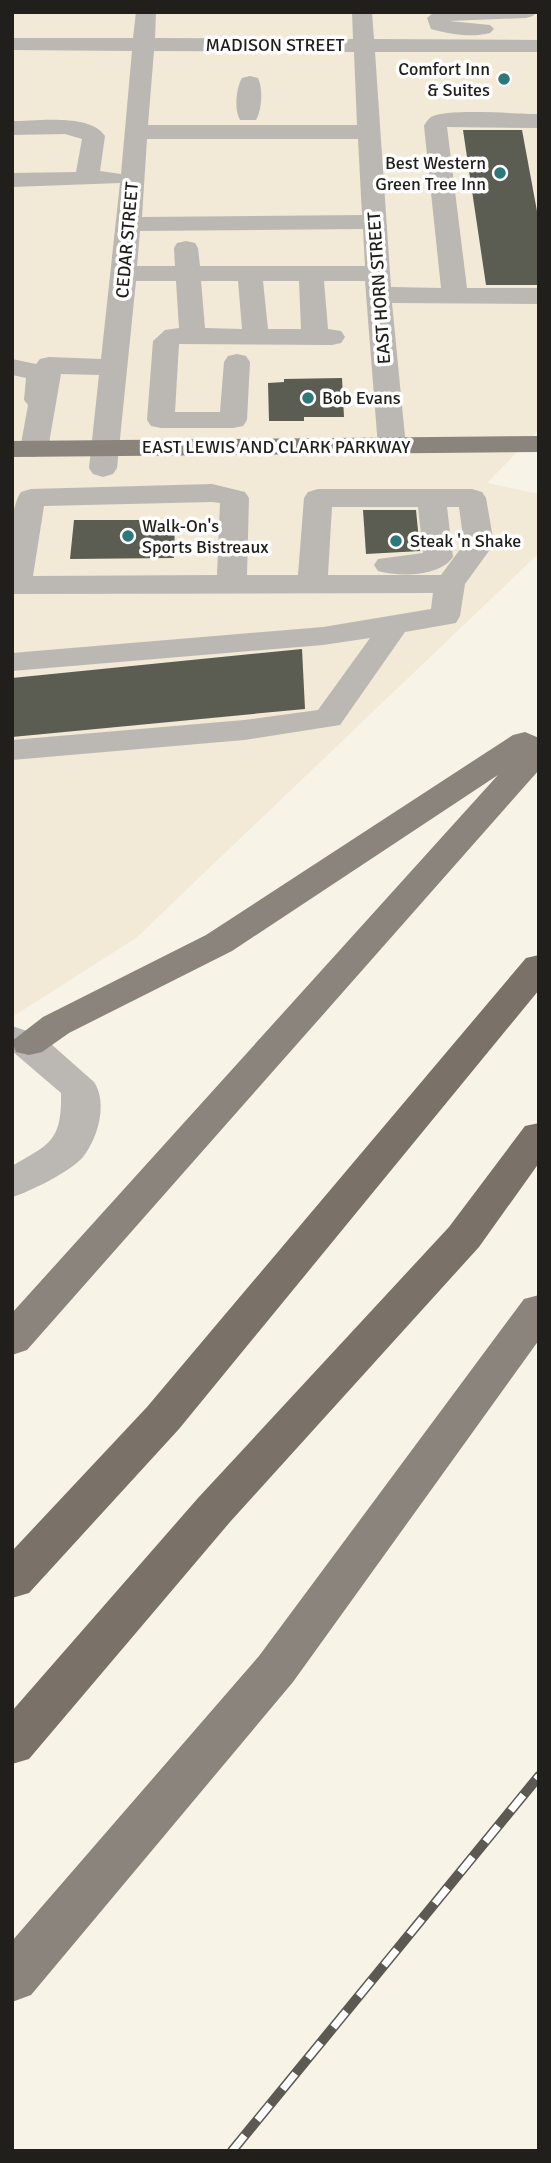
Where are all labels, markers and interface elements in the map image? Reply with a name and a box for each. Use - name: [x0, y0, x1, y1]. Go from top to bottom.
- street label: MADISON STREET: [206, 34, 345, 56]
- place label: Comfort Inn & Suites: [398, 58, 490, 101]
- marker: Comfort Inn & Suites: [496, 71, 512, 87]
- place label: Best Western Green Tree Inn: [375, 152, 486, 195]
- marker: Best Western Green Tree Inn: [492, 165, 508, 181]
- street label: CEDAR STREET: [111, 181, 143, 299]
- street label: EAST HORN STREET: [363, 211, 395, 365]
- place label: Bob Evans: [322, 387, 401, 409]
- marker: Bob Evans: [300, 390, 316, 406]
- street label: EAST LEWIS AND CLARK PARKWAY: [142, 436, 410, 458]
- place label: Walk-On's Sports Bistreaux: [142, 515, 269, 558]
- marker: Walk-On's Sports Bistreaux: [120, 528, 136, 544]
- place label: Steak 'n Shake: [410, 530, 521, 552]
- marker: Steak 'n Shake: [388, 533, 404, 549]

